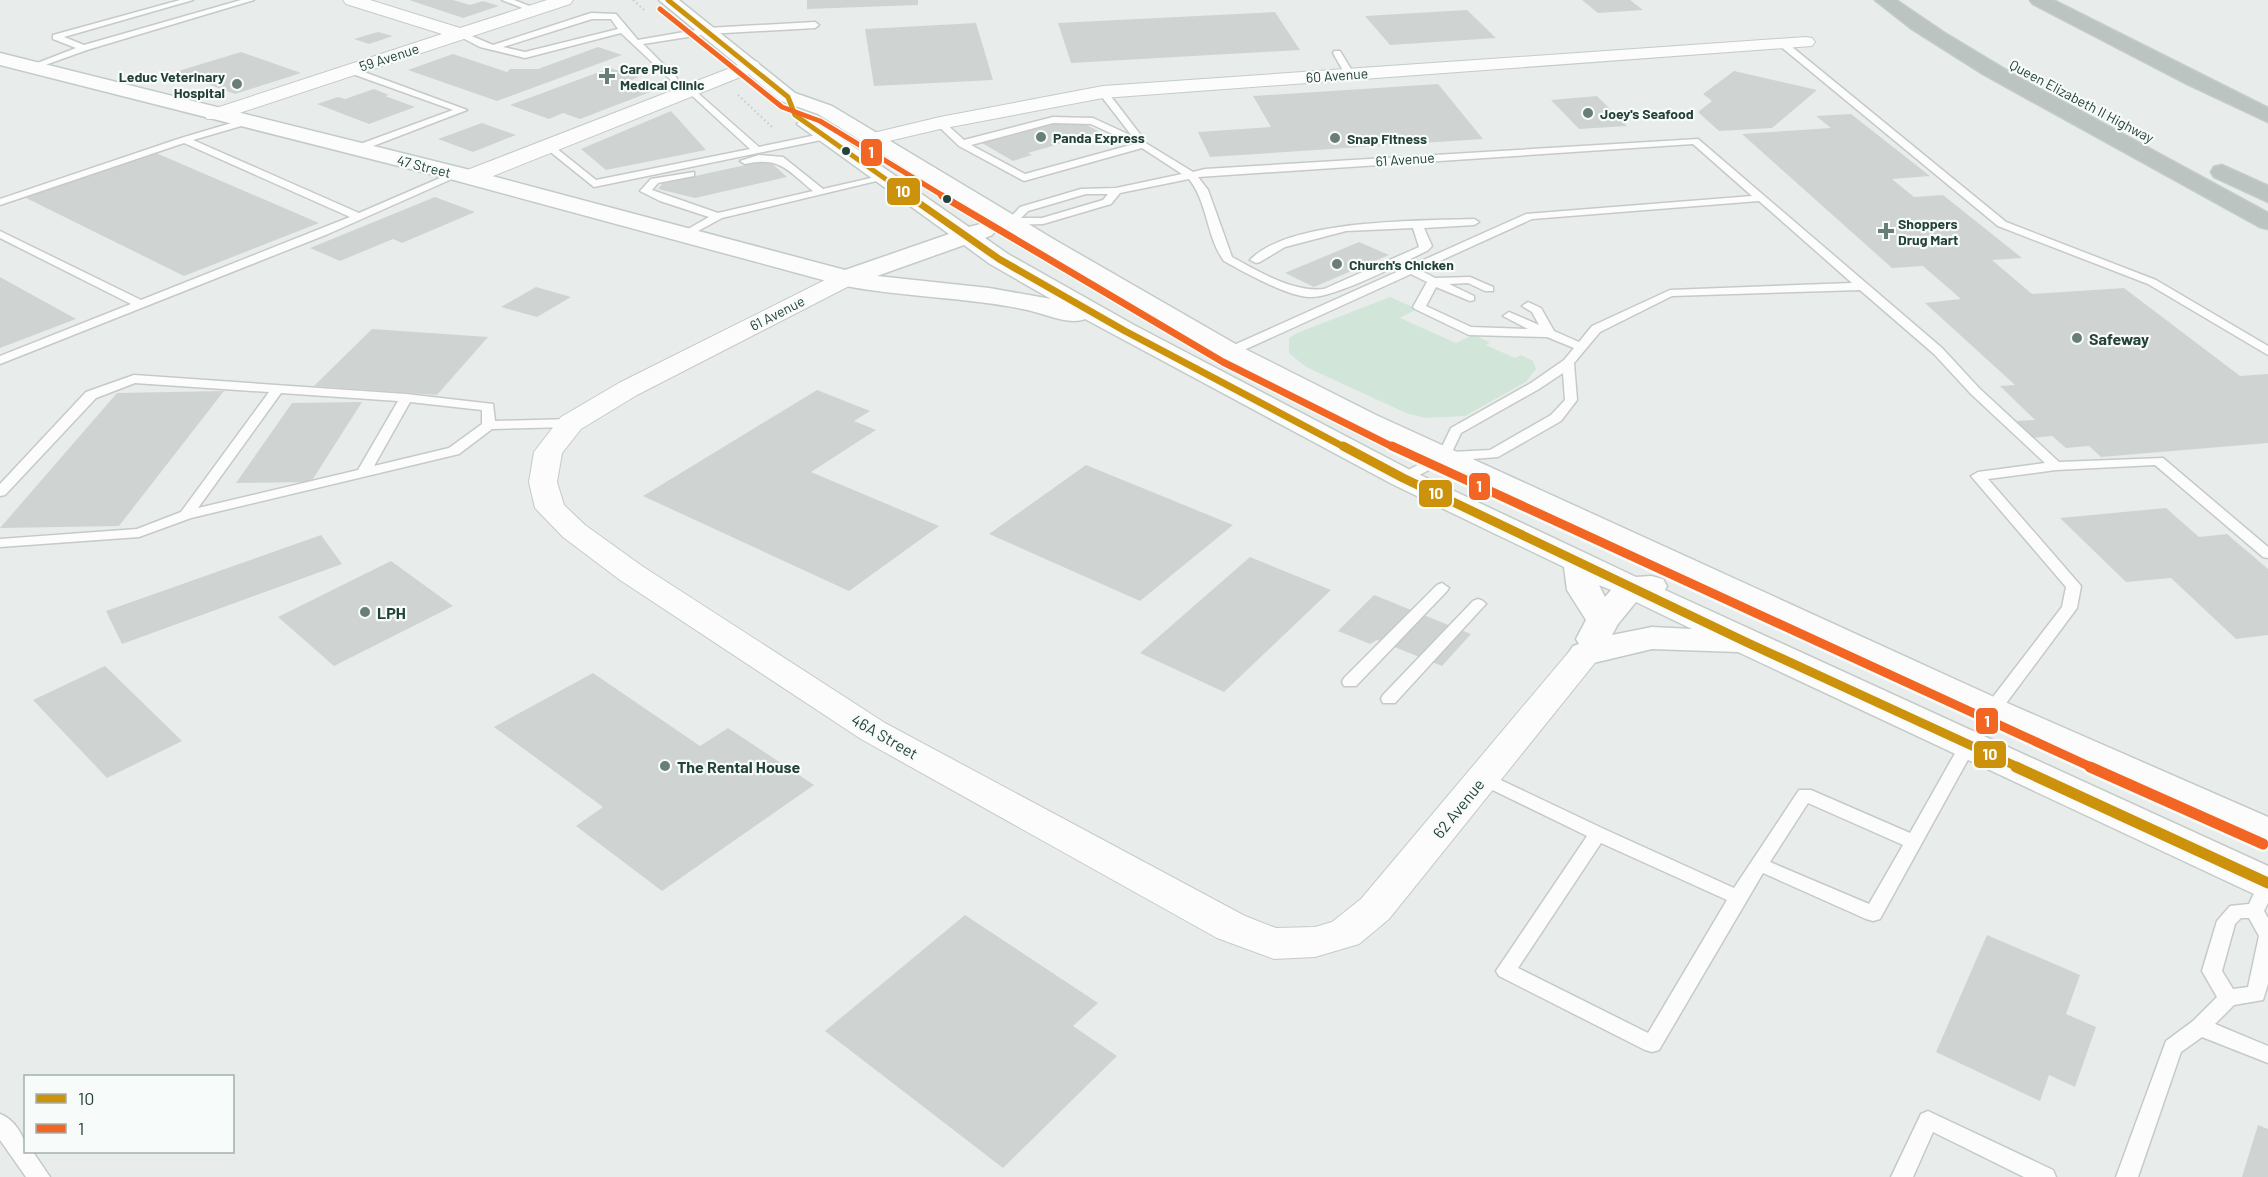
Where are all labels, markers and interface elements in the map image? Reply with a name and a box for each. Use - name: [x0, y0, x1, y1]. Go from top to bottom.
- street label: 59 Avenue: [357, 39, 421, 75]
- street label: Queen Elizabeth II Highway: [2007, 56, 2158, 147]
- place label: Care Plus Medical Clinic: [620, 60, 705, 93]
- street label: 60 Avenue: [1305, 64, 1369, 86]
- marker: Care Plus Medical Clinic: [598, 67, 616, 85]
- place label: Leduc Veterinary Hospital: [119, 68, 225, 101]
- marker: Leduc Veterinary Hospital: [230, 77, 244, 91]
- place label: Joey's Seafood: [1600, 105, 1694, 122]
- marker: Joey's Seafood: [1581, 106, 1595, 120]
- place label: Panda Express: [1053, 129, 1145, 146]
- marker: Panda Express: [1034, 130, 1048, 144]
- place label: Snap Fitness: [1347, 130, 1427, 147]
- marker: Snap Fitness: [1328, 131, 1342, 145]
- line badge: 1: [860, 138, 883, 167]
- text: 1: [868, 142, 874, 161]
- unlabelled marker: [840, 145, 852, 157]
- street label: 61 Avenue: [1375, 148, 1435, 170]
- street label: 47 Street: [395, 151, 453, 181]
- line badge: 10: [886, 177, 921, 206]
- text: 10: [896, 181, 910, 200]
- unlabelled marker: [941, 193, 953, 205]
- place label: Shoppers Drug Mart: [1898, 215, 1958, 248]
- marker: Shoppers Drug Mart: [1879, 224, 1893, 238]
- place label: Church's Chicken: [1349, 256, 1454, 273]
- marker: Church's Chicken: [1330, 257, 1344, 271]
- street label: 61 Avenue: [747, 292, 807, 334]
- place label: Safeway: [2089, 329, 2149, 348]
- marker: Safeway: [2070, 331, 2084, 345]
- line badge: 1: [1468, 472, 1491, 501]
- text: 1: [1476, 476, 1482, 495]
- line badge: 10: [1418, 479, 1453, 508]
- text: 10: [1429, 483, 1443, 502]
- place label: LPH: [377, 603, 406, 622]
- marker: LPH: [358, 605, 372, 619]
- line badge: 1: [1975, 707, 1999, 735]
- street label: 46A Street: [848, 709, 922, 763]
- text: 1: [1984, 711, 1990, 730]
- line badge: 10: [1973, 740, 2007, 769]
- text: 10: [1983, 744, 1997, 763]
- place label: The Rental House: [677, 757, 801, 776]
- marker: The Rental House: [658, 759, 672, 773]
- street label: 62 Avenue: [1428, 774, 1488, 842]
- legend: [24, 1075, 234, 1153]
- text: 10: [78, 1087, 94, 1109]
- text: 1: [78, 1117, 84, 1139]

